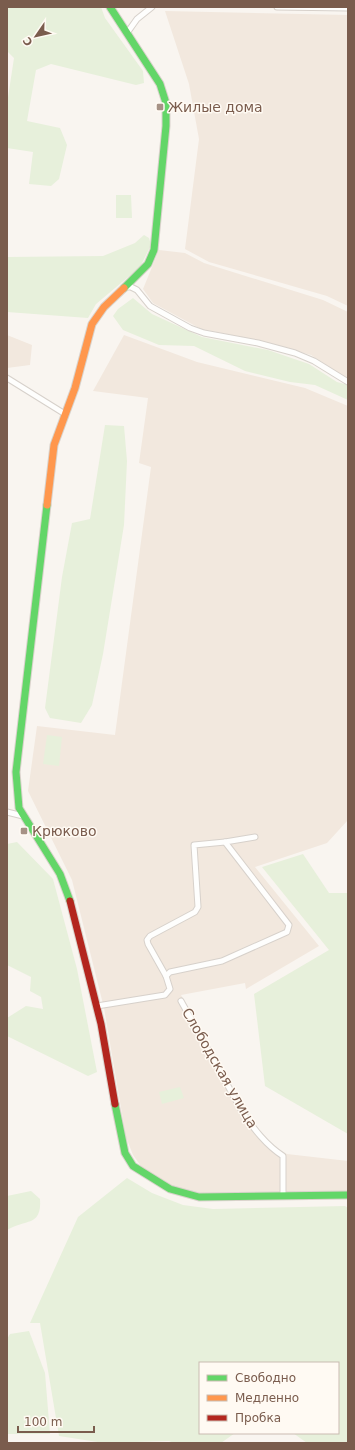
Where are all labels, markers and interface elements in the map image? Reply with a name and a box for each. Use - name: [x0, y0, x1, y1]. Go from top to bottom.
- north arrow: [16, 16, 56, 56]
- text: С: [20, 34, 36, 48]
- place label: Жилые дома: [168, 99, 263, 115]
- marker: Жилые дома: [155, 102, 165, 112]
- place label: Крюково: [32, 823, 96, 839]
- marker: Крюково: [19, 826, 29, 836]
- street label: Слободская улица: [179, 1005, 261, 1131]
- legend: [199, 1362, 339, 1434]
- text: Свободно: [235, 1371, 296, 1385]
- text: Медленно: [235, 1391, 299, 1405]
- scale bar: [18, 1408, 94, 1434]
- text: Пробка: [235, 1411, 281, 1425]
- text: 100 m: [24, 1415, 62, 1429]

